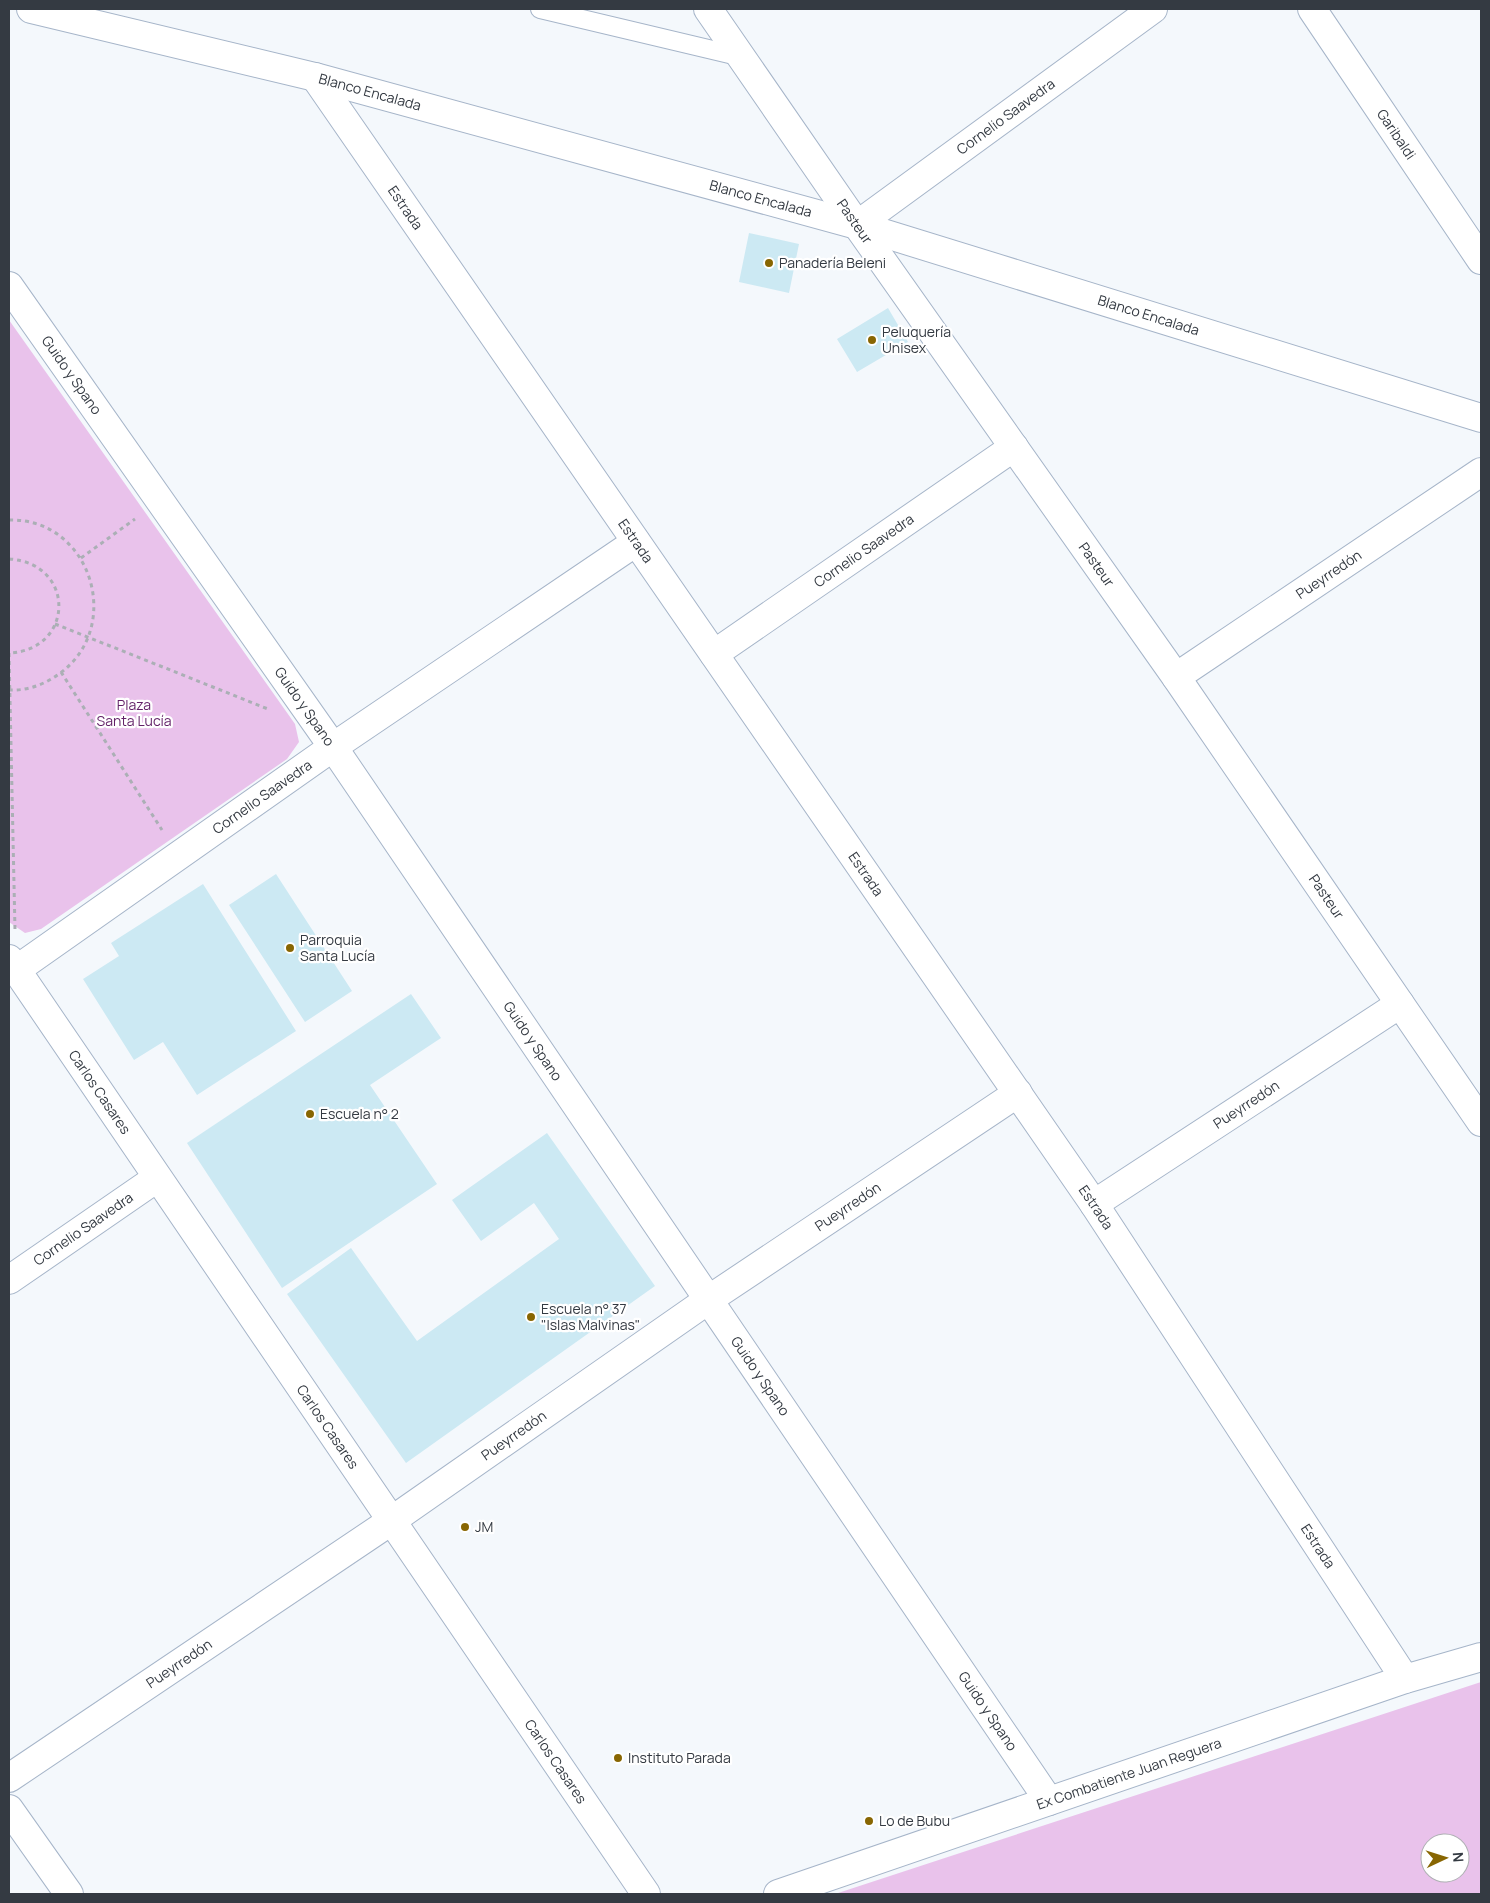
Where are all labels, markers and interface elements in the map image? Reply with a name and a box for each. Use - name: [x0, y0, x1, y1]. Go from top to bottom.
- street label: Blanco Encalada: [317, 68, 423, 115]
- street label: Cornelio Saavedra: [952, 74, 1058, 158]
- street label: Garibaldi: [1373, 105, 1421, 163]
- street label: Blanco Encalada: [707, 175, 814, 221]
- street label: Estrada: [384, 182, 428, 233]
- street label: Pasteur: [833, 195, 877, 247]
- place label: Panadería Beleni: [779, 253, 886, 272]
- marker: Panadería Beleni: [763, 257, 775, 269]
- street label: Blanco Encalada: [1095, 290, 1202, 339]
- place label: Peluquería Unisex: [882, 322, 951, 357]
- street label: Guido y Spano: [38, 332, 106, 418]
- marker: Peluquería Unisex: [866, 334, 878, 346]
- street label: Cornelio Saavedra: [810, 509, 917, 591]
- street label: Estrada: [614, 515, 658, 566]
- street label: Pasteur: [1075, 538, 1119, 590]
- street label: Pueyrredón: [1292, 545, 1365, 603]
- street label: Guido y Spano: [271, 663, 339, 749]
- park label: Plaza Santa Lucía: [97, 695, 171, 730]
- street label: Cornelio Saavedra: [208, 755, 315, 838]
- street label: Estrada: [844, 848, 888, 900]
- street label: Pasteur: [1305, 870, 1349, 922]
- place label: Parroquia Santa Lucía: [300, 930, 375, 965]
- marker: Parroquia Santa Lucía: [284, 942, 296, 954]
- street label: Guido y Spano: [499, 997, 567, 1084]
- street label: Carlos Casares: [65, 1046, 135, 1138]
- street label: Pueyrredón: [1209, 1075, 1283, 1133]
- place label: Escuela n° 2: [320, 1104, 399, 1123]
- marker: Escuela n° 2: [304, 1108, 316, 1120]
- street label: Pueyrredón: [811, 1177, 884, 1235]
- street label: Estrada: [1075, 1181, 1118, 1233]
- street label: Cornelio Saavedra: [29, 1187, 137, 1270]
- place label: Escuela n° 37 "Islas Malvinas": [541, 1299, 640, 1334]
- marker: Escuela n° 37 "Islas Malvinas": [525, 1311, 537, 1323]
- street label: Guido y Spano: [727, 1332, 795, 1419]
- street label: Carlos Casares: [293, 1381, 364, 1472]
- street label: Pueyrredón: [477, 1406, 550, 1464]
- place label: JM: [475, 1517, 493, 1536]
- street label: Estrada: [1297, 1520, 1340, 1572]
- marker: JM: [459, 1521, 471, 1533]
- street label: Pueyrredón: [142, 1634, 215, 1692]
- street label: Guido y Spano: [955, 1667, 1022, 1754]
- street label: Carlos Casares: [521, 1715, 592, 1807]
- street label: Ex Combatiente Juan Reguera: [1034, 1733, 1224, 1814]
- place label: Instituto Parada: [628, 1748, 731, 1767]
- marker: Instituto Parada: [612, 1752, 624, 1764]
- place label: Lo de Bubu: [879, 1811, 950, 1830]
- marker: Lo de Bubu: [863, 1815, 875, 1827]
- north arrow: [1420, 1833, 1470, 1883]
- text: N: [1449, 1851, 1468, 1863]

